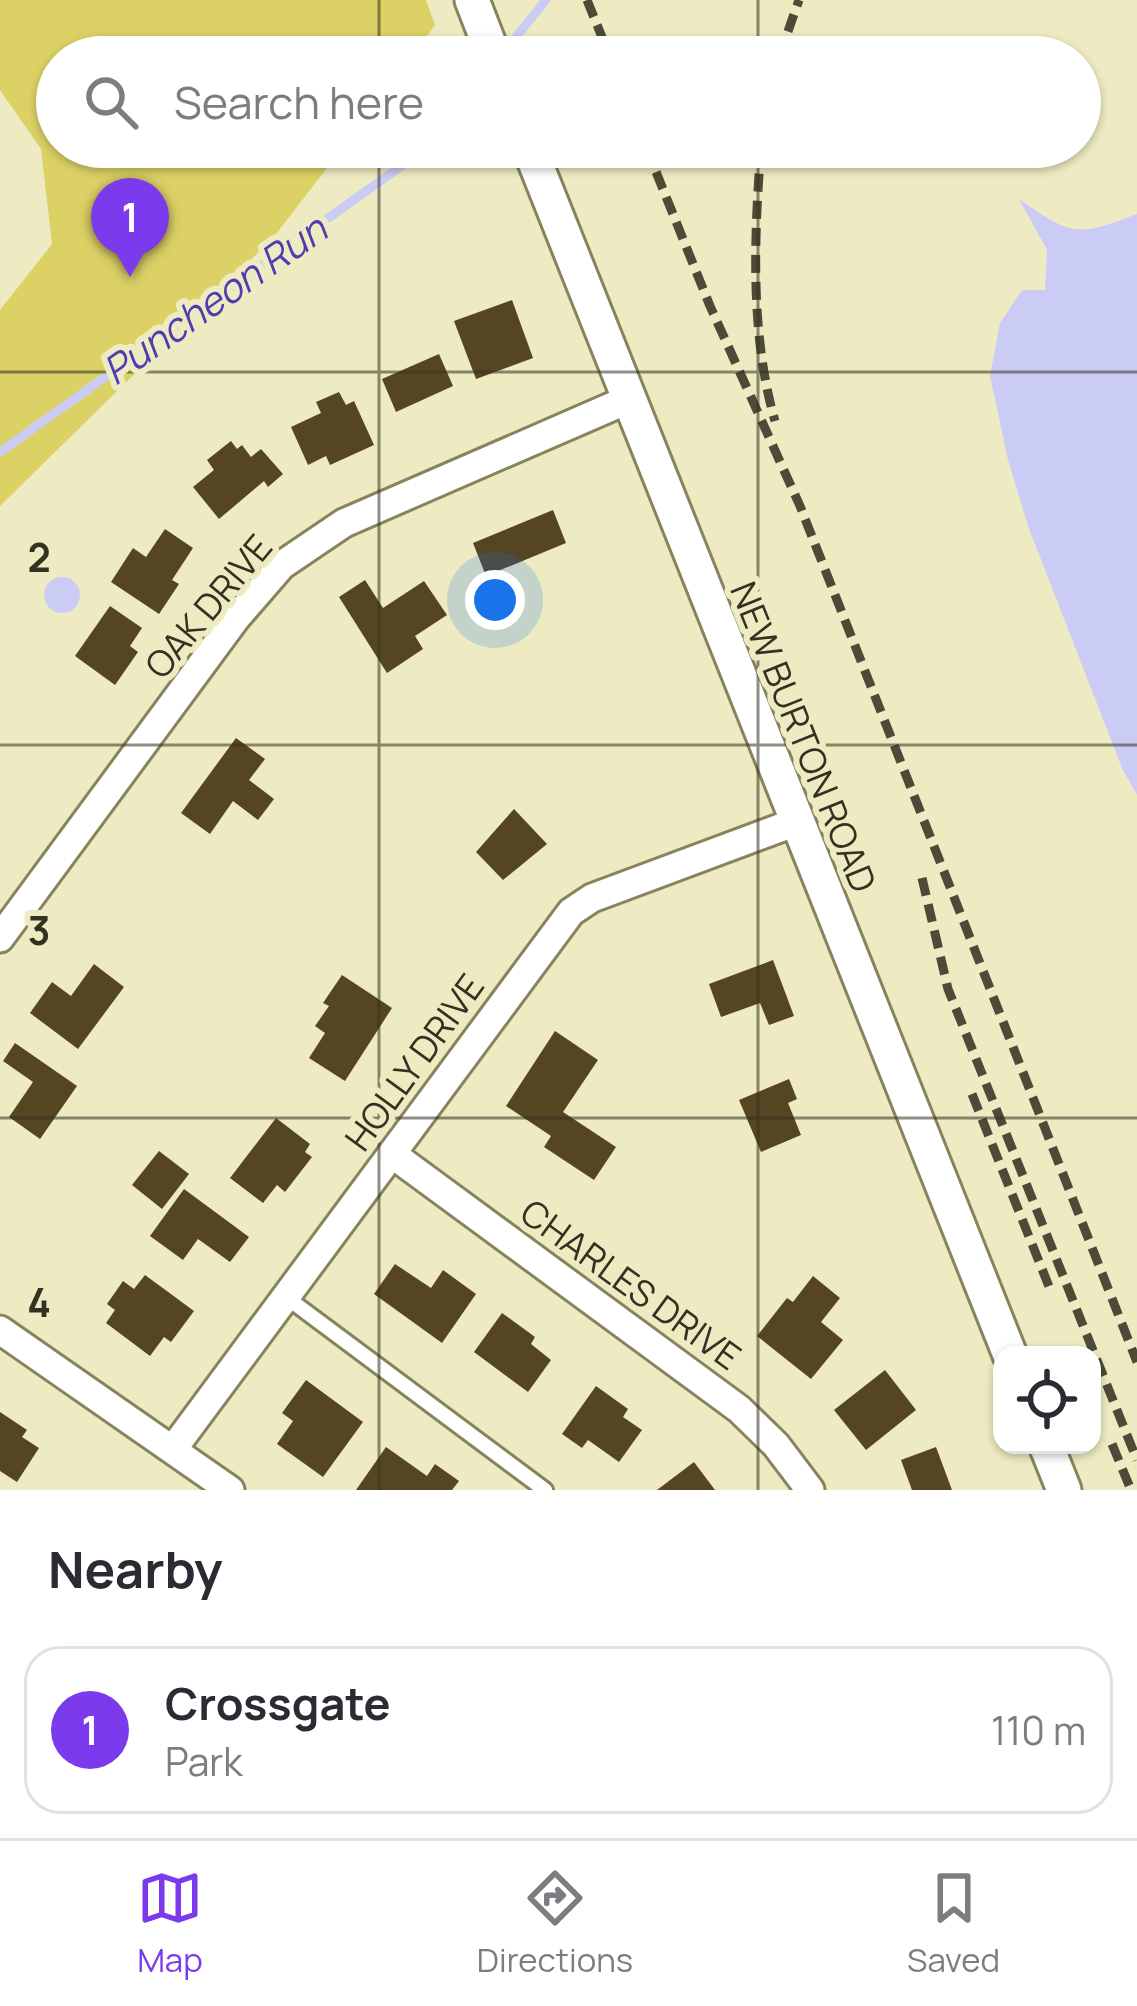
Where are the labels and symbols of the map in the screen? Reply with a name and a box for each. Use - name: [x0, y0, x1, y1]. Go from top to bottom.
- pin: 1: [91, 178, 169, 277]
- water label: Puncheon Run: [91, 201, 338, 396]
- street label: OAK DRIVE: [133, 524, 283, 688]
- text: 2: [27, 530, 51, 584]
- your location: [465, 570, 525, 630]
- street label: NEW BURTON ROAD: [719, 575, 889, 899]
- text: 3: [28, 903, 50, 957]
- street label: HOLLY DRIVE: [333, 964, 495, 1160]
- street label: CHARLES DRIVE: [511, 1188, 751, 1380]
- text: 4: [27, 1275, 51, 1329]

